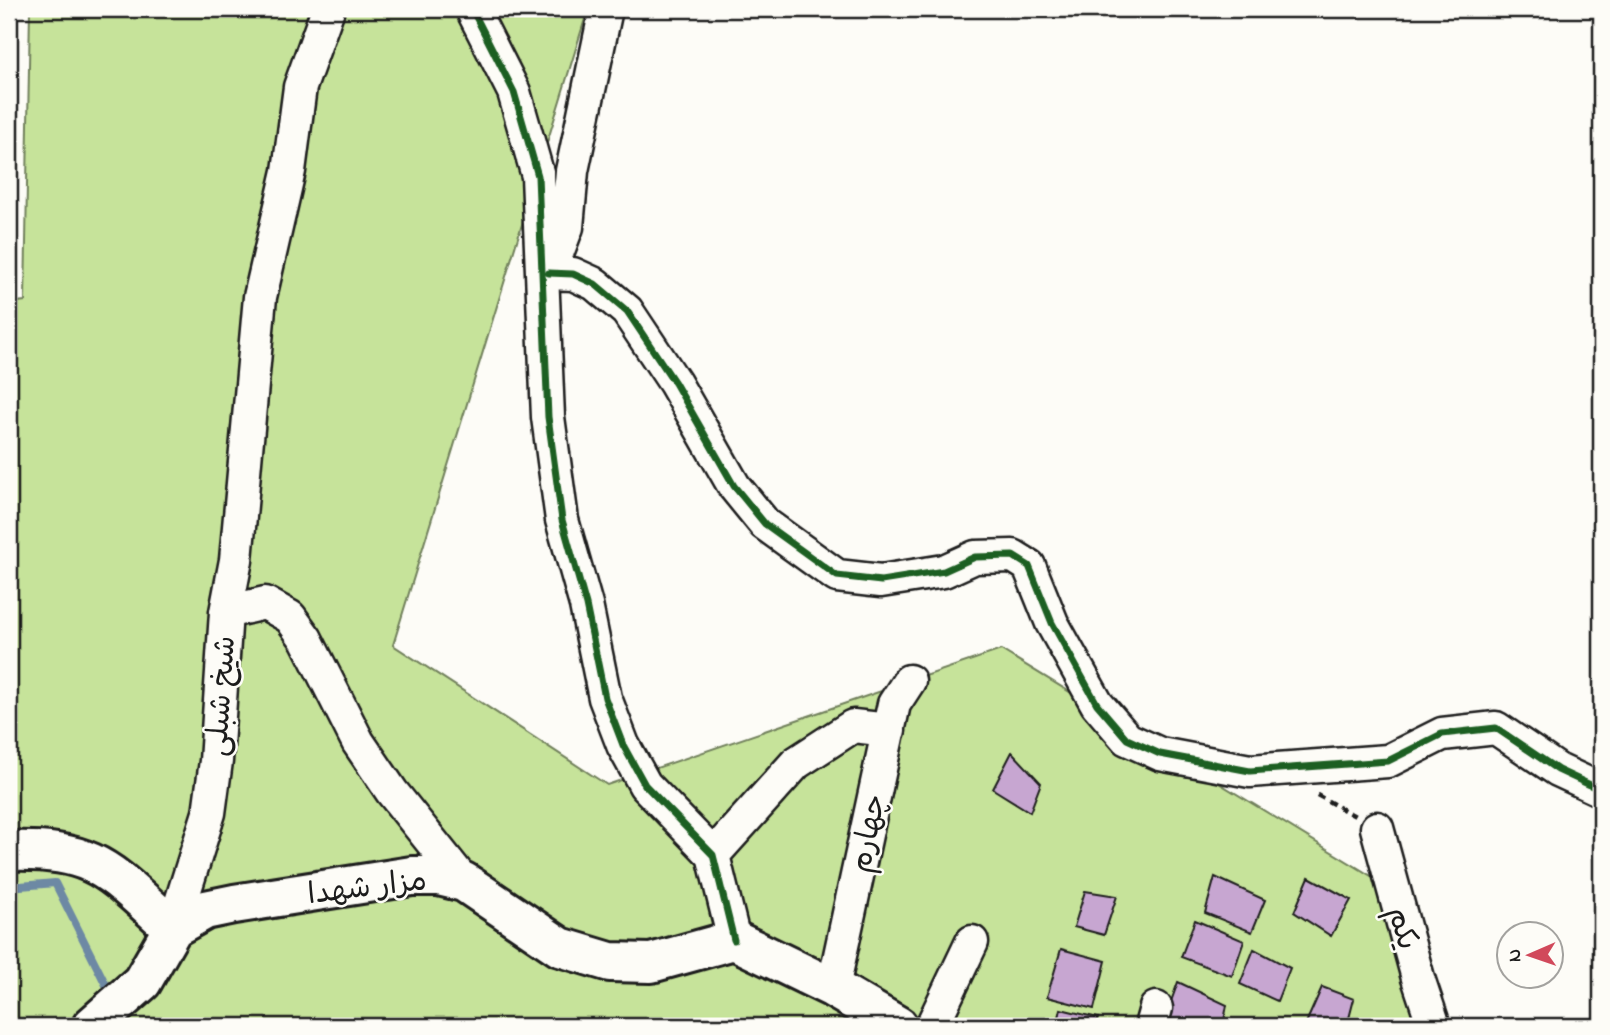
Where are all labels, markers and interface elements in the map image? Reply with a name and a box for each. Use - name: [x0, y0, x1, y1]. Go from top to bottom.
- street label: شیخ شبلی: [197, 634, 249, 758]
- street label: چهارم: [840, 790, 900, 877]
- street label: مزار شهدا: [305, 860, 429, 918]
- street label: یکم: [1374, 903, 1428, 955]
- north arrow: [1494, 920, 1564, 990]
- text: N: [1502, 948, 1529, 962]

